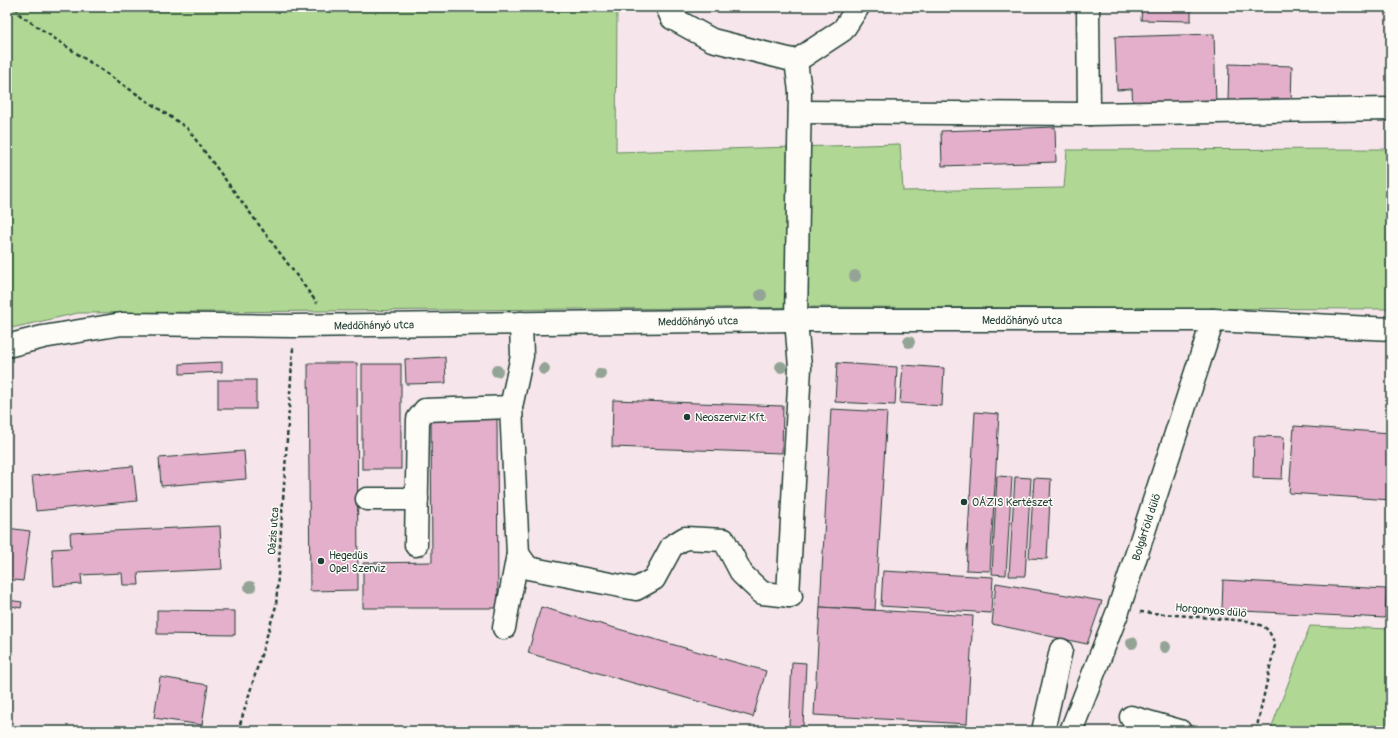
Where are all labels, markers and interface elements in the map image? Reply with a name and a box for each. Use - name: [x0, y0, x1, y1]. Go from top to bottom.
- street label: Meddőhányó utca: [658, 314, 738, 329]
- street label: Meddőhányó utca: [982, 314, 1062, 327]
- street label: Meddőhányó utca: [334, 318, 414, 333]
- place label: Neoszerviz Kft.: [695, 411, 767, 424]
- marker: Neoszerviz Kft.: [682, 412, 692, 422]
- street label: Bolgárföld dűlő: [1129, 492, 1163, 562]
- place label: OÁZIS Kertészet: [972, 496, 1053, 509]
- marker: OÁZIS Kertészet: [959, 497, 969, 507]
- street label: Oázis utca: [265, 507, 282, 555]
- place label: Hegedűs Opel Szerviz: [329, 549, 386, 575]
- marker: Hegedűs Opel Szerviz: [316, 556, 326, 566]
- street label: Horgonyos dűlő: [1175, 601, 1247, 620]

